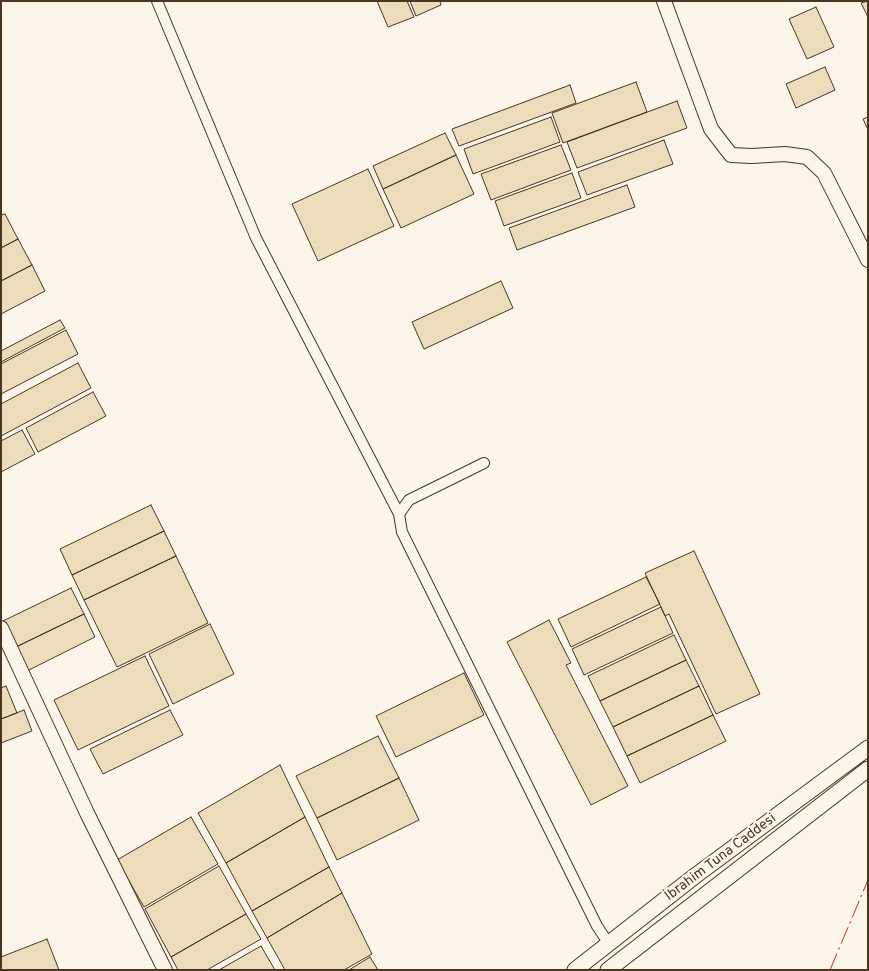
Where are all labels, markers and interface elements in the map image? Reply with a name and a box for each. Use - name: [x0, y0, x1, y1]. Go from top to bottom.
- street label: İbrahim Tuna Caddesi: [662, 811, 780, 905]

